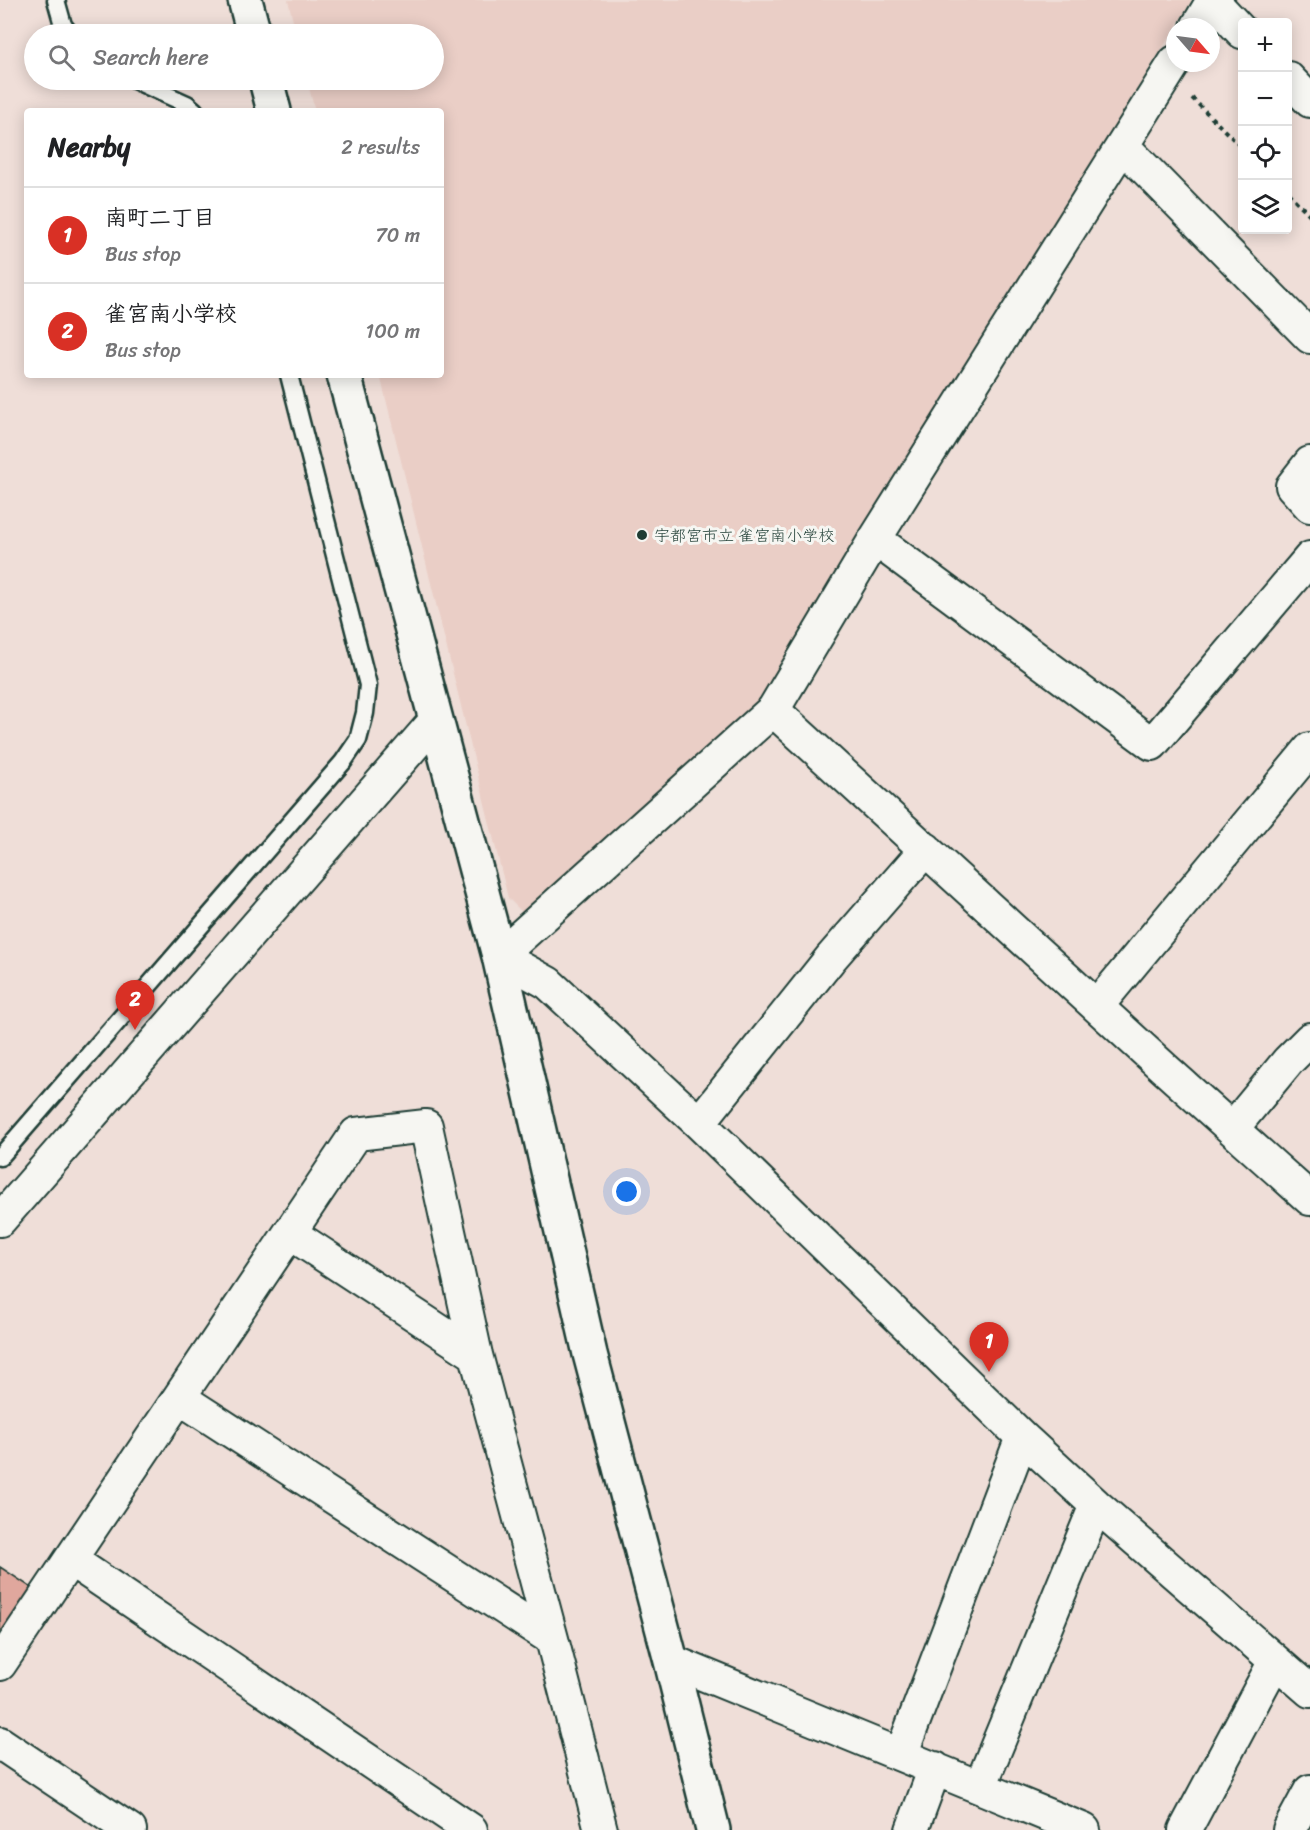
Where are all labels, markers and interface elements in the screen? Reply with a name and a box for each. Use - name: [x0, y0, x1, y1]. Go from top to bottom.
- north arrow: [1166, 18, 1220, 72]
- map controls: [1238, 18, 1292, 234]
- button: +: [1238, 18, 1292, 72]
- search box: [24, 24, 444, 90]
- text: Search here: [93, 38, 209, 77]
- icon: search: [45, 41, 78, 74]
- button: −: [1238, 72, 1292, 126]
- text: Nearby: [48, 124, 130, 170]
- button: locate: [1238, 126, 1292, 180]
- text: 2 results: [341, 130, 420, 165]
- button: layers: [1238, 180, 1292, 234]
- text: 南町二丁目: [105, 198, 215, 237]
- text: 1: [63, 218, 72, 253]
- text: 70 m: [375, 218, 420, 253]
- text: Bus stop: [105, 237, 181, 272]
- text: 雀宮南小学校: [105, 294, 237, 333]
- text: 2: [62, 314, 73, 349]
- text: 100 m: [366, 314, 420, 349]
- text: Bus stop: [105, 333, 181, 368]
- place label: 宇都宮市立 雀宮南小学校: [654, 521, 834, 550]
- marker: 宇都宮市立 雀宮南小学校: [635, 528, 649, 542]
- pin: 2: [116, 980, 154, 1030]
- your location: [612, 1177, 641, 1206]
- pin: 1: [970, 1322, 1008, 1372]

